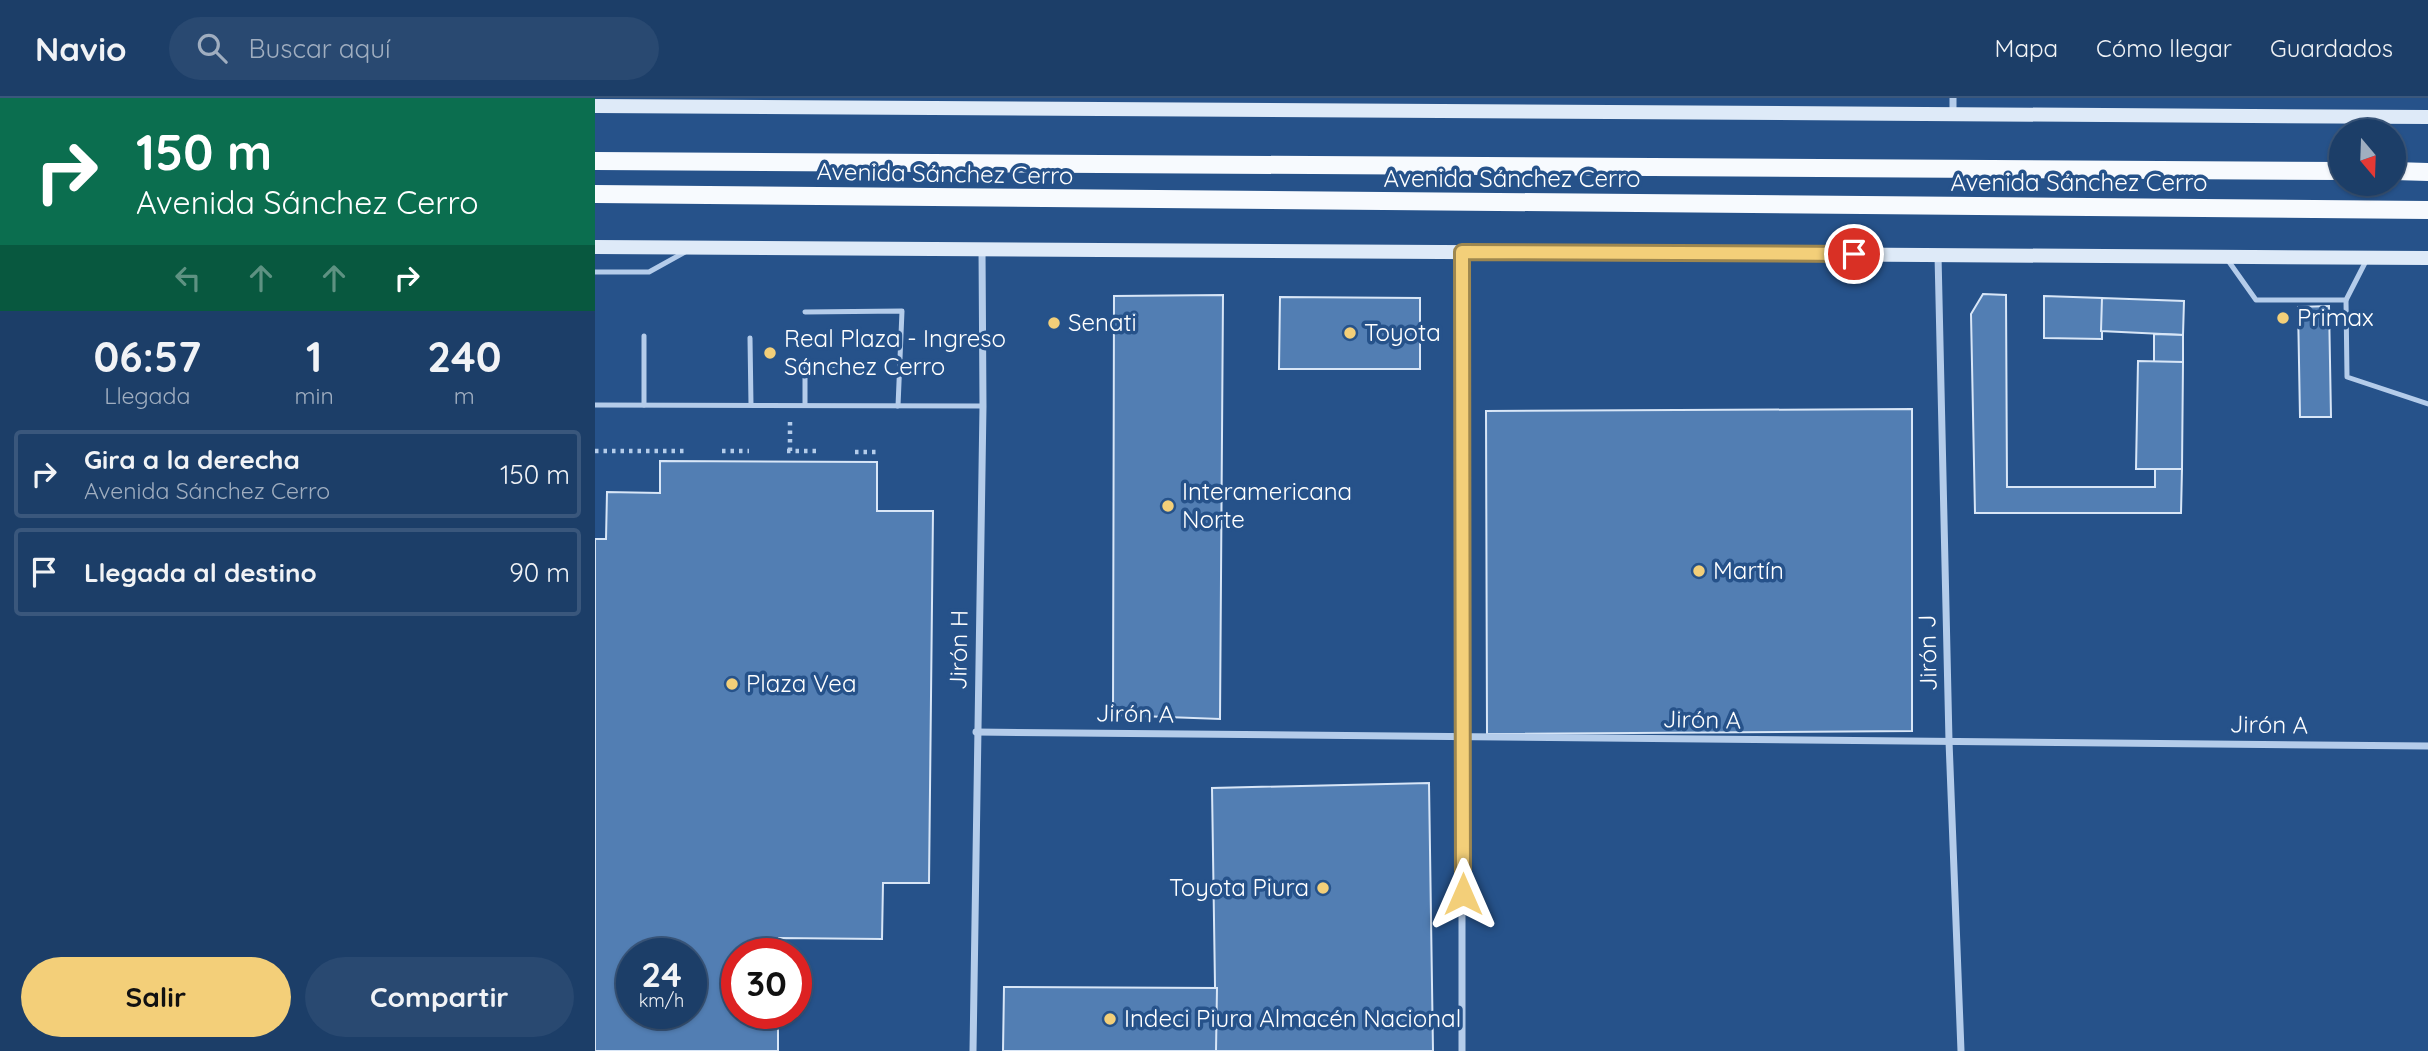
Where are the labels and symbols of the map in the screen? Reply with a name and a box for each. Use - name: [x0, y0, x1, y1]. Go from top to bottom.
- north arrow: [2329, 119, 2406, 196]
- street label: Avenida Sánchez Cerro: [816, 156, 1074, 190]
- street label: Avenida Sánchez Cerro: [1384, 163, 1640, 193]
- street label: Avenida Sánchez Cerro: [1951, 167, 2207, 197]
- pin: [1824, 224, 1884, 284]
- place label: Primax: [2297, 302, 2374, 332]
- place label: Senati: [1068, 307, 1137, 337]
- marker: Primax: [2275, 310, 2291, 326]
- marker: Senati: [1046, 315, 1062, 331]
- place label: Toyota: [1364, 317, 1441, 347]
- place label: Real Plaza - Ingreso Sánchez Cerro: [784, 323, 1006, 381]
- marker: Toyota: [1342, 325, 1358, 341]
- marker: Real Plaza - Ingreso Sánchez Cerro: [762, 345, 778, 361]
- place label: Interamericana Norte: [1182, 476, 1352, 534]
- marker: Interamericana Norte: [1160, 498, 1176, 514]
- place label: Martín: [1713, 555, 1784, 585]
- marker: Martín: [1691, 563, 1707, 579]
- street label: Jirón H: [942, 610, 974, 690]
- street label: Jirón J: [1911, 614, 1943, 692]
- place label: Plaza Vea: [746, 668, 857, 698]
- marker: Plaza Vea: [724, 676, 740, 692]
- street label: Jirón A: [1095, 697, 1175, 729]
- street label: Jirón A: [1662, 703, 1742, 735]
- street label: Jirón A: [2229, 708, 2309, 740]
- position arrow: [1426, 857, 1500, 931]
- place label: Toyota Piura: [1169, 872, 1309, 902]
- marker: Toyota Piura: [1315, 880, 1331, 896]
- speed limit sign: 30: [721, 938, 812, 1029]
- place label: Indeci Piura Almacén Nacional: [1124, 1003, 1461, 1033]
- marker: Indeci Piura Almacén Nacional: [1102, 1011, 1118, 1027]

